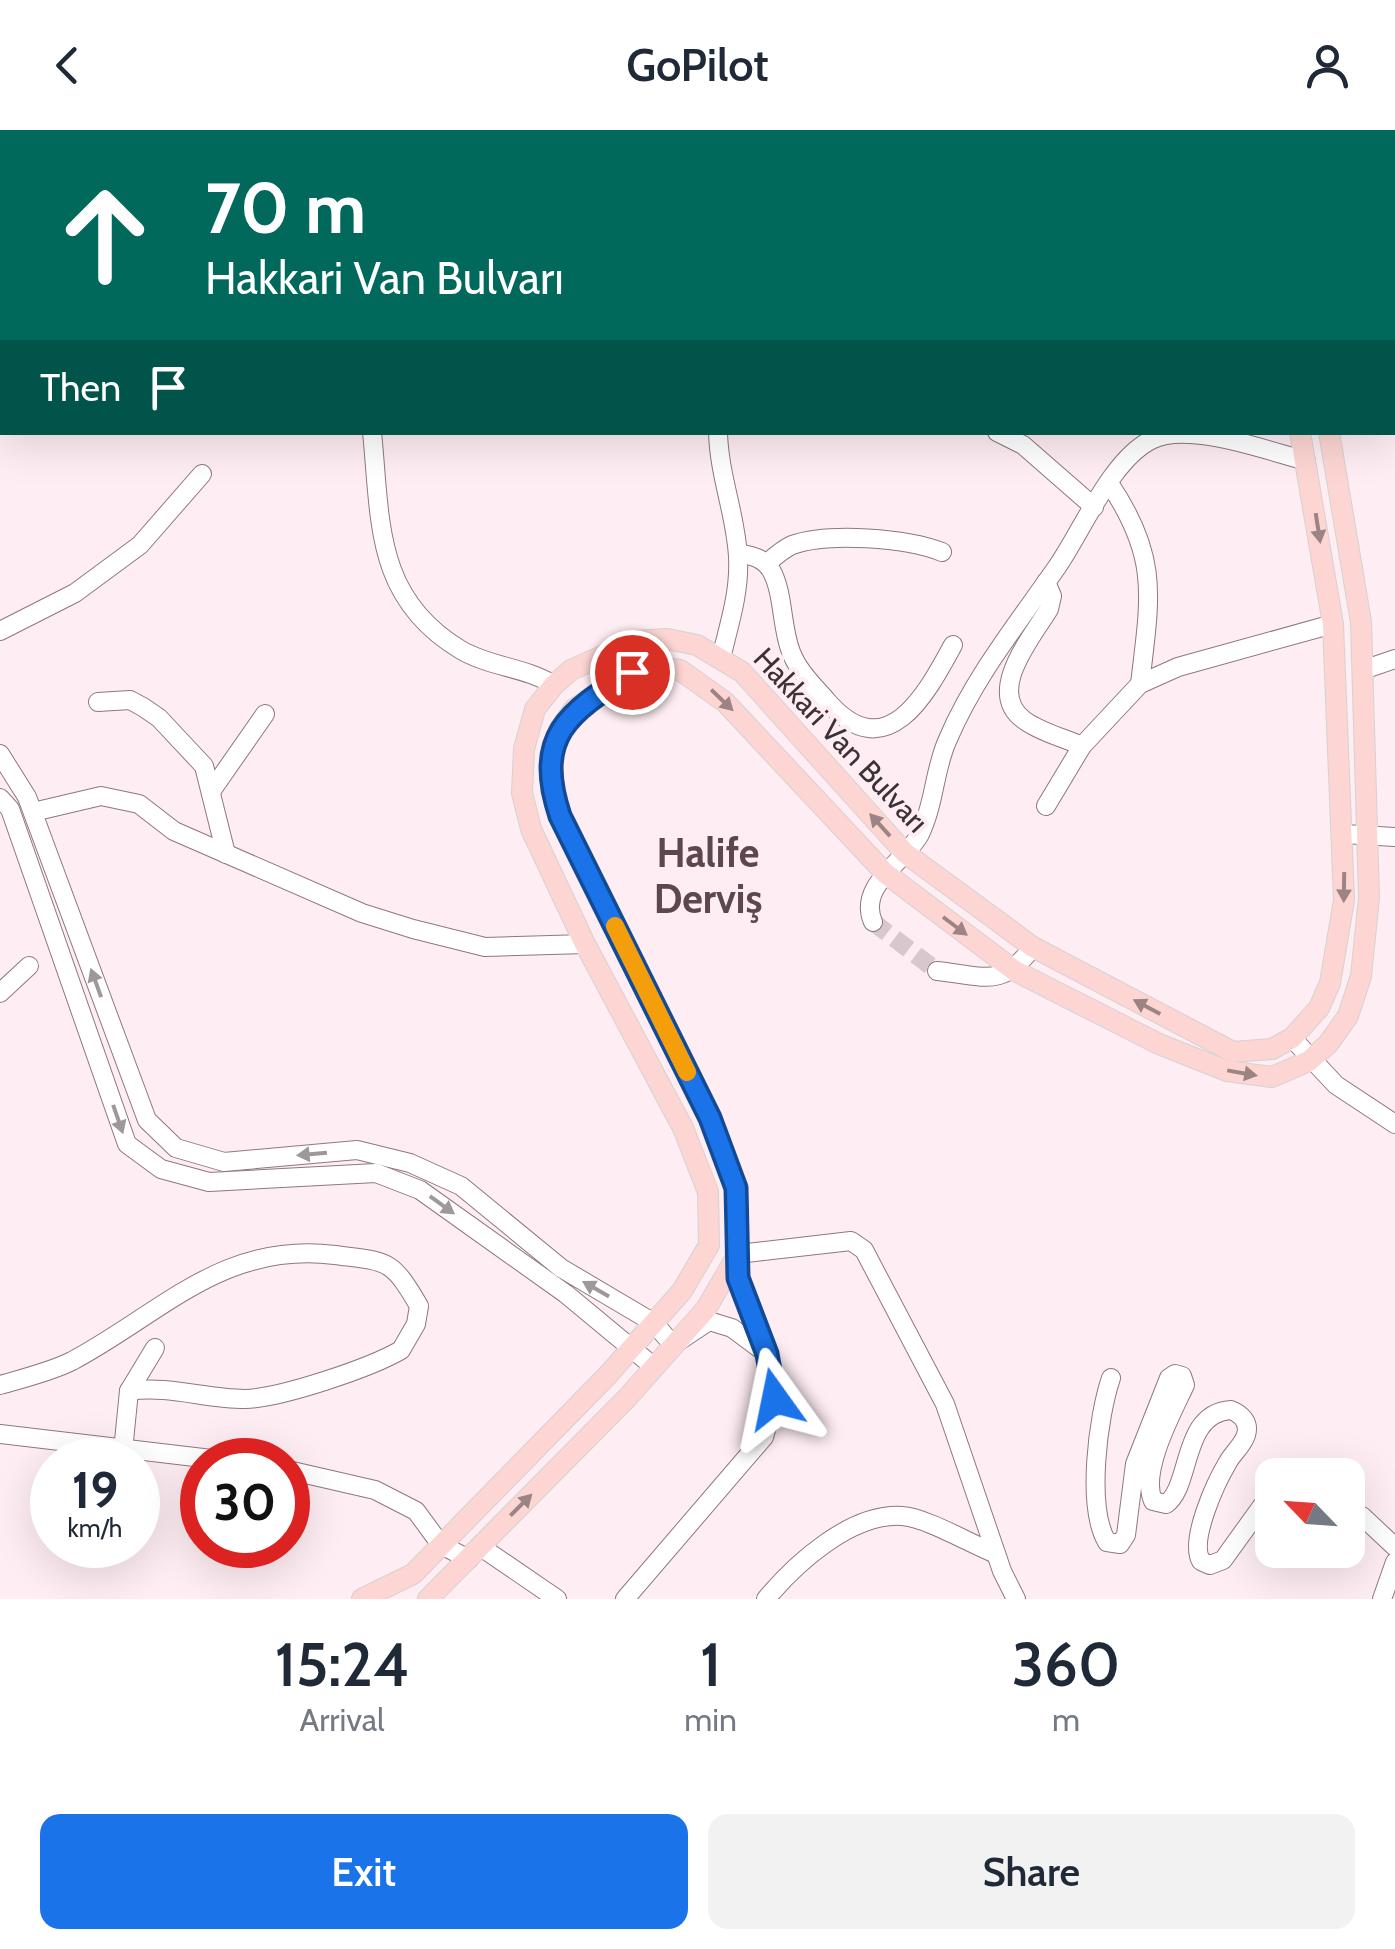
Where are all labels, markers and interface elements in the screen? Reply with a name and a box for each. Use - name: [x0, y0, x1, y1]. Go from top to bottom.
- icon: back: [40, 38, 95, 93]
- text: GoPilot: [626, 38, 769, 92]
- icon: person: [1300, 38, 1355, 93]
- text: 70 m: [205, 165, 366, 251]
- icon: ahead: [40, 170, 170, 300]
- text: Hakkari Van Bulvarı: [205, 251, 564, 305]
- icon: arrive: [141, 360, 196, 415]
- text: Then: [40, 364, 121, 411]
- one-way arrow: [1310, 513, 1326, 545]
- pin: [590, 630, 675, 715]
- street label: Hakkari Van Bulvarı: [746, 640, 936, 840]
- icon: arrive: [605, 645, 660, 700]
- one-way arrow: [710, 688, 734, 711]
- one-way arrow: [869, 813, 891, 838]
- district label: Halife Derviş: [654, 828, 762, 923]
- one-way arrow: [1335, 871, 1351, 903]
- one-way arrow: [942, 916, 968, 936]
- one-way arrow: [88, 968, 103, 998]
- one-way arrow: [1132, 999, 1161, 1016]
- one-way arrow: [1227, 1066, 1258, 1082]
- one-way arrow: [111, 1104, 126, 1134]
- one-way arrow: [296, 1146, 328, 1162]
- one-way arrow: [429, 1195, 455, 1214]
- one-way arrow: [581, 1280, 610, 1297]
- position arrow: [723, 1347, 827, 1451]
- speed limit sign: 30: [180, 1438, 310, 1568]
- north arrow: [1255, 1458, 1365, 1568]
- map controls: [1255, 1458, 1365, 1568]
- text: 19: [72, 1460, 118, 1521]
- one-way arrow: [509, 1494, 532, 1518]
- text: km/h: [68, 1513, 122, 1543]
- text: 15:24: [275, 1628, 409, 1701]
- text: 1: [700, 1628, 721, 1701]
- text: 360: [1012, 1628, 1120, 1701]
- text: Arrival: [299, 1700, 385, 1739]
- text: min: [684, 1700, 737, 1739]
- text: m: [1052, 1700, 1080, 1739]
- button: Exit: [40, 1814, 688, 1929]
- button: Share: [708, 1814, 1355, 1929]

